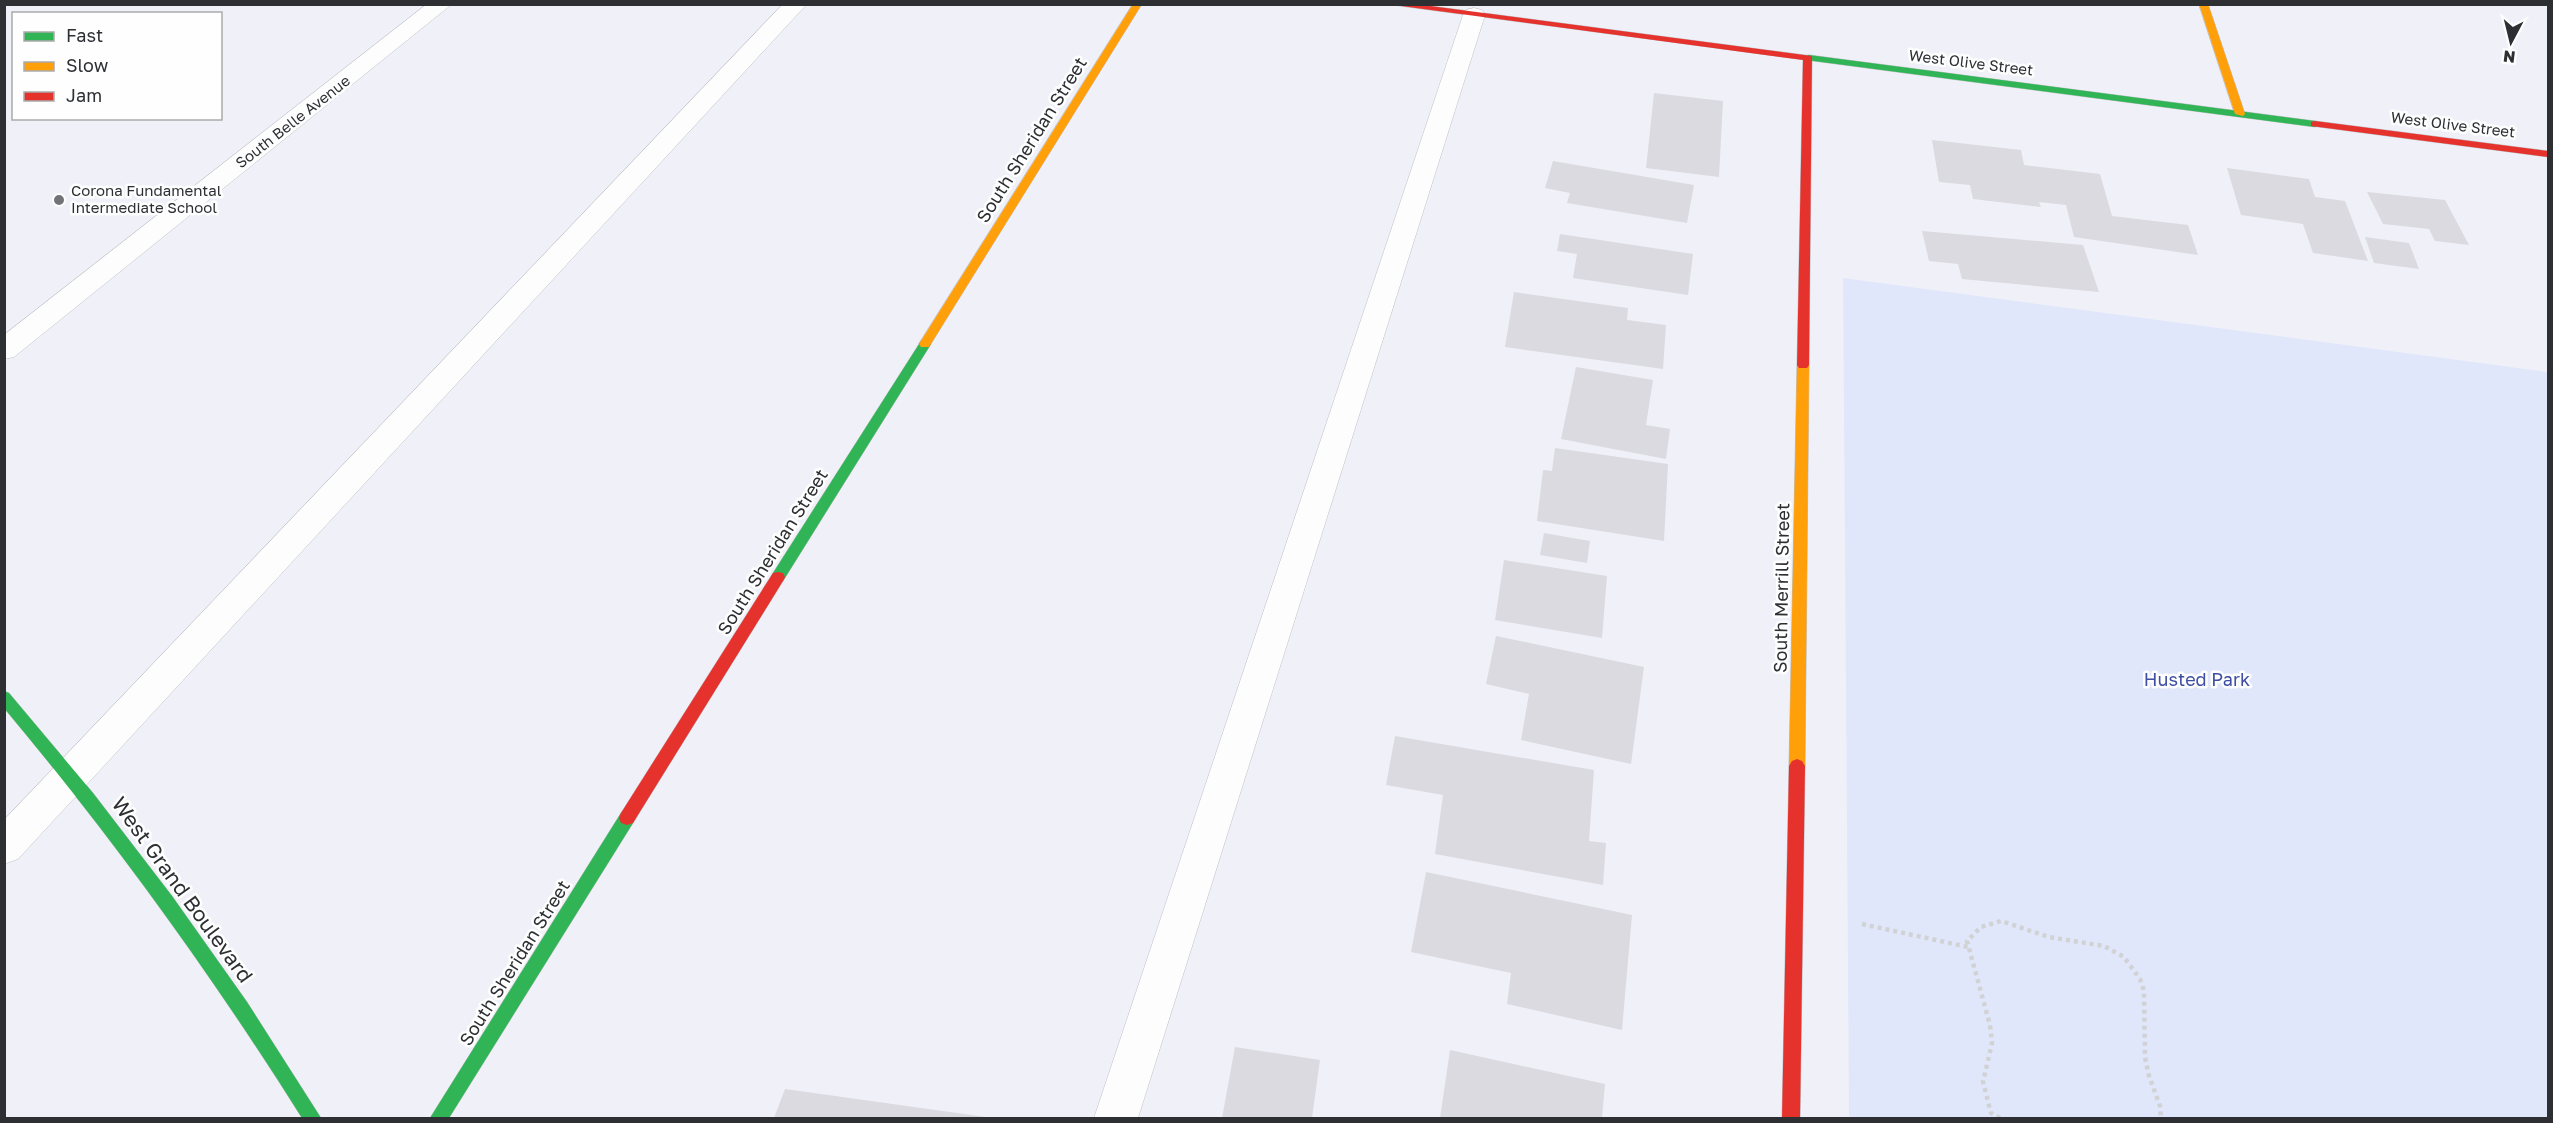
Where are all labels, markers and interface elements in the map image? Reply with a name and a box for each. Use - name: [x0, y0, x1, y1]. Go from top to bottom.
- legend: [12, 12, 222, 120]
- north arrow: [2481, 12, 2541, 72]
- text: Fast: [66, 24, 103, 46]
- street label: West Olive Street: [1908, 45, 2034, 79]
- text: N: [2502, 46, 2516, 68]
- street label: South Sheridan Street: [971, 53, 1091, 226]
- text: Slow: [66, 54, 109, 76]
- street label: South Belle Avenue: [232, 71, 353, 171]
- text: Jam: [66, 84, 102, 106]
- street label: West Olive Street: [2390, 107, 2516, 141]
- place label: Corona Fundamental Intermediate School: [71, 181, 222, 216]
- marker: Corona Fundamental Intermediate School: [52, 193, 66, 207]
- street label: South Sheridan Street: [712, 465, 832, 638]
- street label: South Merrill Street: [1769, 503, 1793, 673]
- park label: Husted Park: [2144, 668, 2250, 690]
- street label: West Grand Boulevard: [107, 791, 259, 987]
- street label: South Sheridan Street: [454, 876, 574, 1049]

